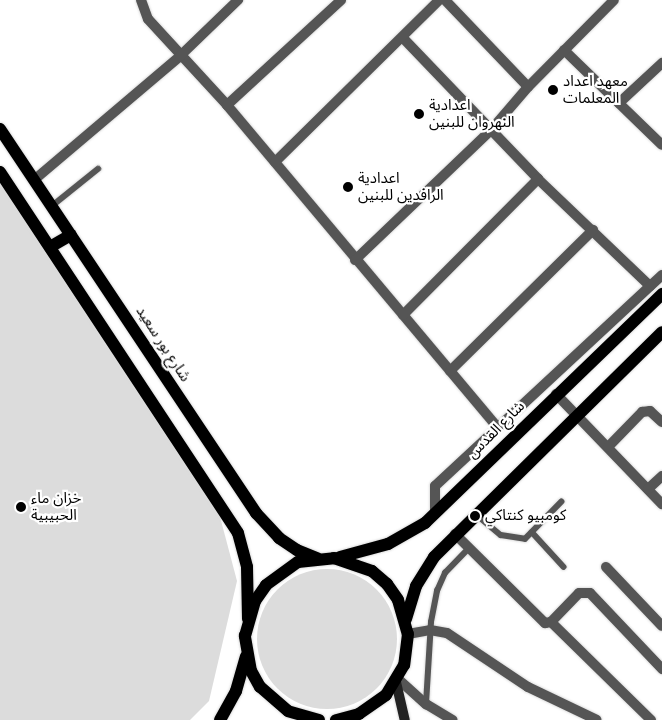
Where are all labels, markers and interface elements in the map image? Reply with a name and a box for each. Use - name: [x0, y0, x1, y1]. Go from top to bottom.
- place label: معهد اعداد المعلمات: [563, 72, 628, 107]
- marker: معهد اعداد المعلمات: [547, 84, 559, 96]
- place label: اعدادية النهروان للبنين: [429, 96, 515, 131]
- marker: اعدادية النهروان للبنين: [413, 108, 425, 120]
- place label: اعدادية الرافدين للبنين: [358, 169, 444, 204]
- marker: اعدادية الرافدين للبنين: [342, 181, 354, 193]
- street label: شارع بور سعيد: [132, 303, 194, 385]
- street label: شارع القدس: [463, 397, 529, 463]
- place label: خزان ماء الحبيبية: [31, 489, 81, 524]
- marker: خزان ماء الحبيبية: [15, 501, 27, 513]
- place label: كومبيو كنتاكي: [485, 507, 566, 525]
- marker: كومبيو كنتاكي: [469, 510, 481, 522]

